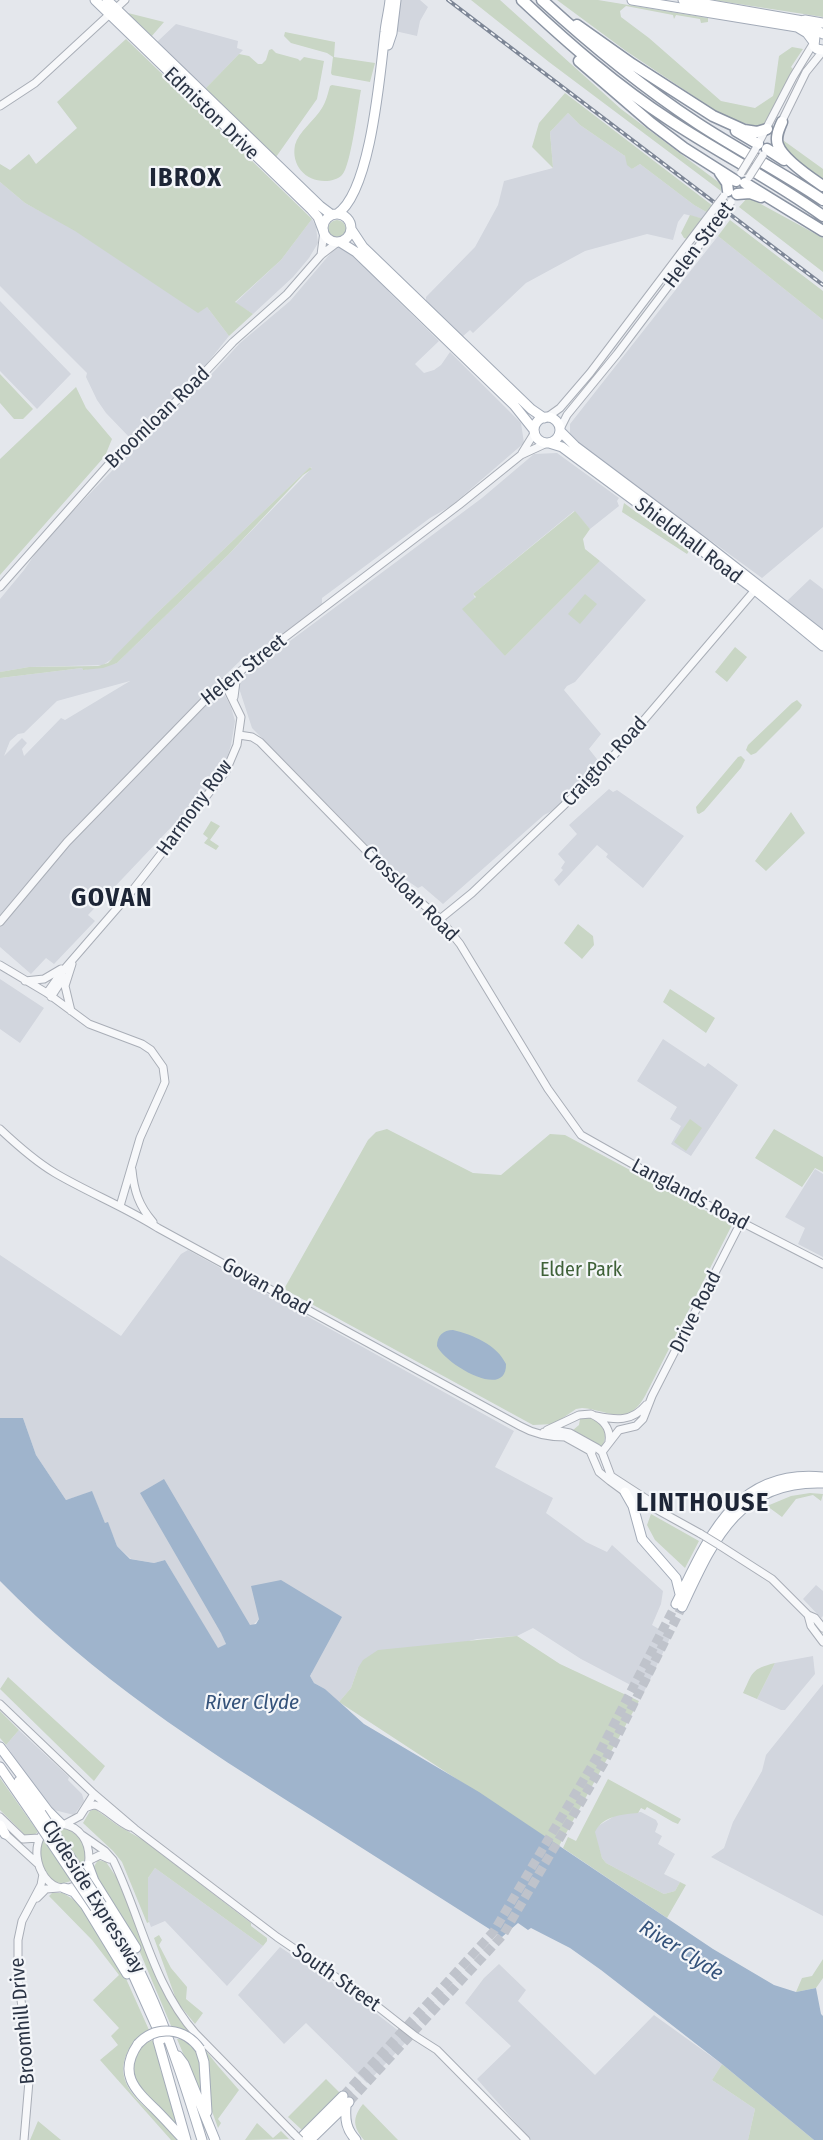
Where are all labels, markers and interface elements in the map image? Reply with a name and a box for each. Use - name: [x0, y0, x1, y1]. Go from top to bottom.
- street label: Edmiston Drive: [158, 63, 264, 165]
- district label: IBROX: [150, 163, 222, 195]
- street label: Helen Street: [659, 197, 739, 293]
- street label: Broomloan Road: [101, 362, 215, 474]
- street label: Shieldhall Road: [630, 493, 746, 589]
- street label: Helen Street: [197, 629, 291, 711]
- street label: Craigton Road: [557, 712, 653, 812]
- street label: Harmony Row: [152, 755, 238, 861]
- street label: Crossloan Road: [357, 841, 463, 947]
- district label: GOVAN: [71, 883, 153, 915]
- street label: Langlands Road: [627, 1154, 753, 1236]
- street label: Govan Road: [218, 1253, 314, 1321]
- park label: Elder Park: [540, 1258, 622, 1282]
- street label: Drive Road: [665, 1267, 727, 1357]
- district label: LINTHOUSE: [636, 1488, 770, 1520]
- water label: River Clyde: [205, 1690, 299, 1716]
- street label: Clydeside Expressway: [36, 1816, 150, 1978]
- water label: River Clyde: [634, 1915, 728, 1987]
- street label: South Street: [287, 1939, 385, 2017]
- street label: Broomhill Drive: [6, 1957, 40, 2085]

